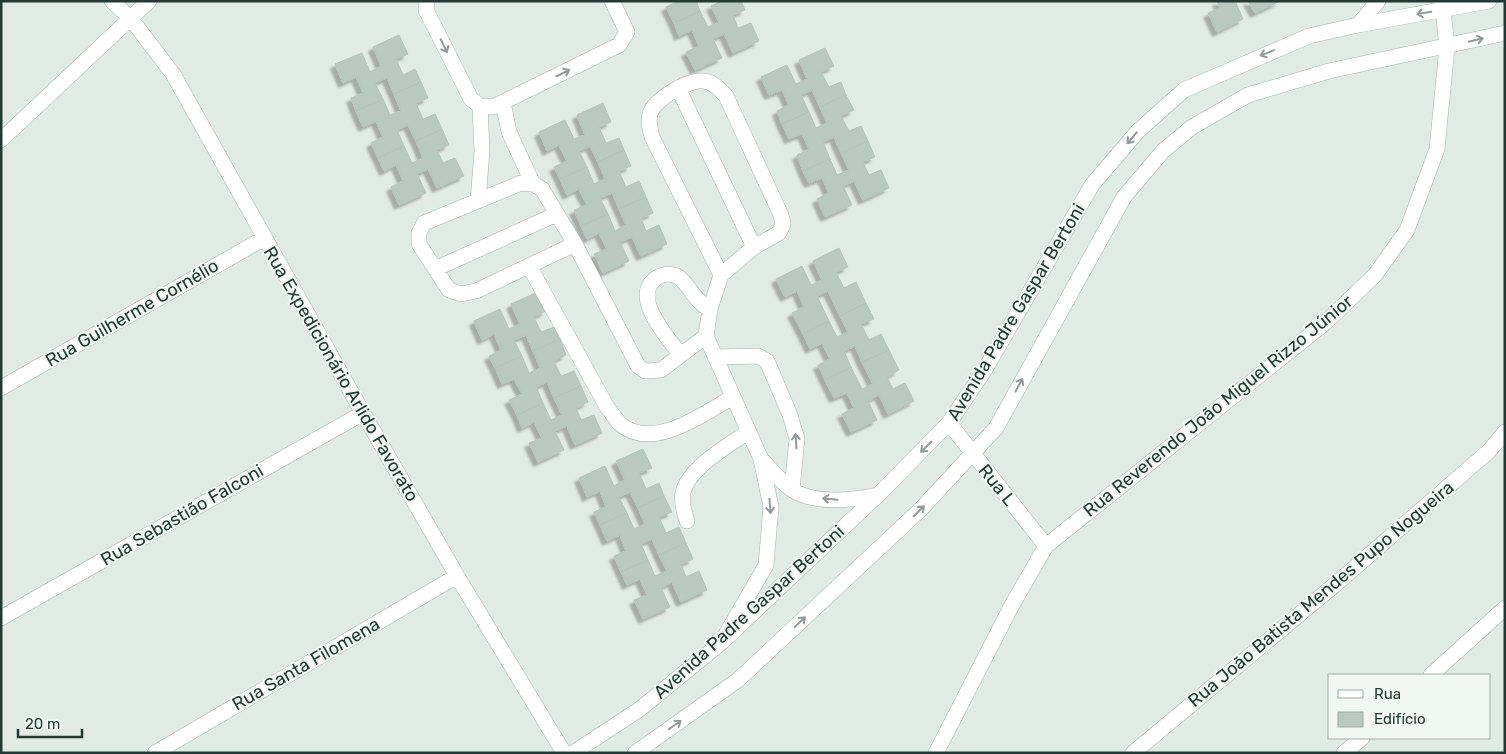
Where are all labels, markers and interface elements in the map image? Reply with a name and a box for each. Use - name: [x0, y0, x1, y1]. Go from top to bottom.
- one-way arrow: [1416, 9, 1432, 18]
- one-way arrow: [1467, 35, 1483, 44]
- one-way arrow: [439, 38, 449, 53]
- one-way arrow: [1260, 49, 1275, 58]
- one-way arrow: [555, 68, 570, 77]
- one-way arrow: [1126, 132, 1137, 145]
- street label: Avenida Padre Gaspar Bertoni: [942, 200, 1090, 424]
- street label: Rua Expedicionário Arlido Favorato: [259, 242, 423, 506]
- street label: Rua Guilherme Cornélio: [41, 254, 223, 372]
- street label: Rua Reverendo João Miguel Rizzo Júnior: [1079, 290, 1357, 522]
- one-way arrow: [1015, 378, 1025, 393]
- one-way arrow: [791, 433, 801, 450]
- one-way arrow: [920, 441, 932, 453]
- street label: Rua Sebastião Falconi: [97, 459, 267, 571]
- street label: Rua L: [974, 460, 1020, 510]
- street label: Rua João Batista Mendes Pupo Nogueira: [1184, 476, 1458, 712]
- one-way arrow: [823, 494, 839, 504]
- one-way arrow: [765, 498, 774, 514]
- one-way arrow: [912, 505, 925, 517]
- street label: Avenida Padre Gaspar Bertoni: [649, 520, 849, 704]
- street label: Rua Santa Filomena: [228, 613, 384, 715]
- one-way arrow: [794, 617, 807, 628]
- legend: [1328, 674, 1491, 739]
- scale bar: [18, 706, 81, 738]
- text: Edifício: [1374, 710, 1426, 728]
- text: 20 m: [25, 715, 60, 733]
- one-way arrow: [667, 720, 681, 730]

